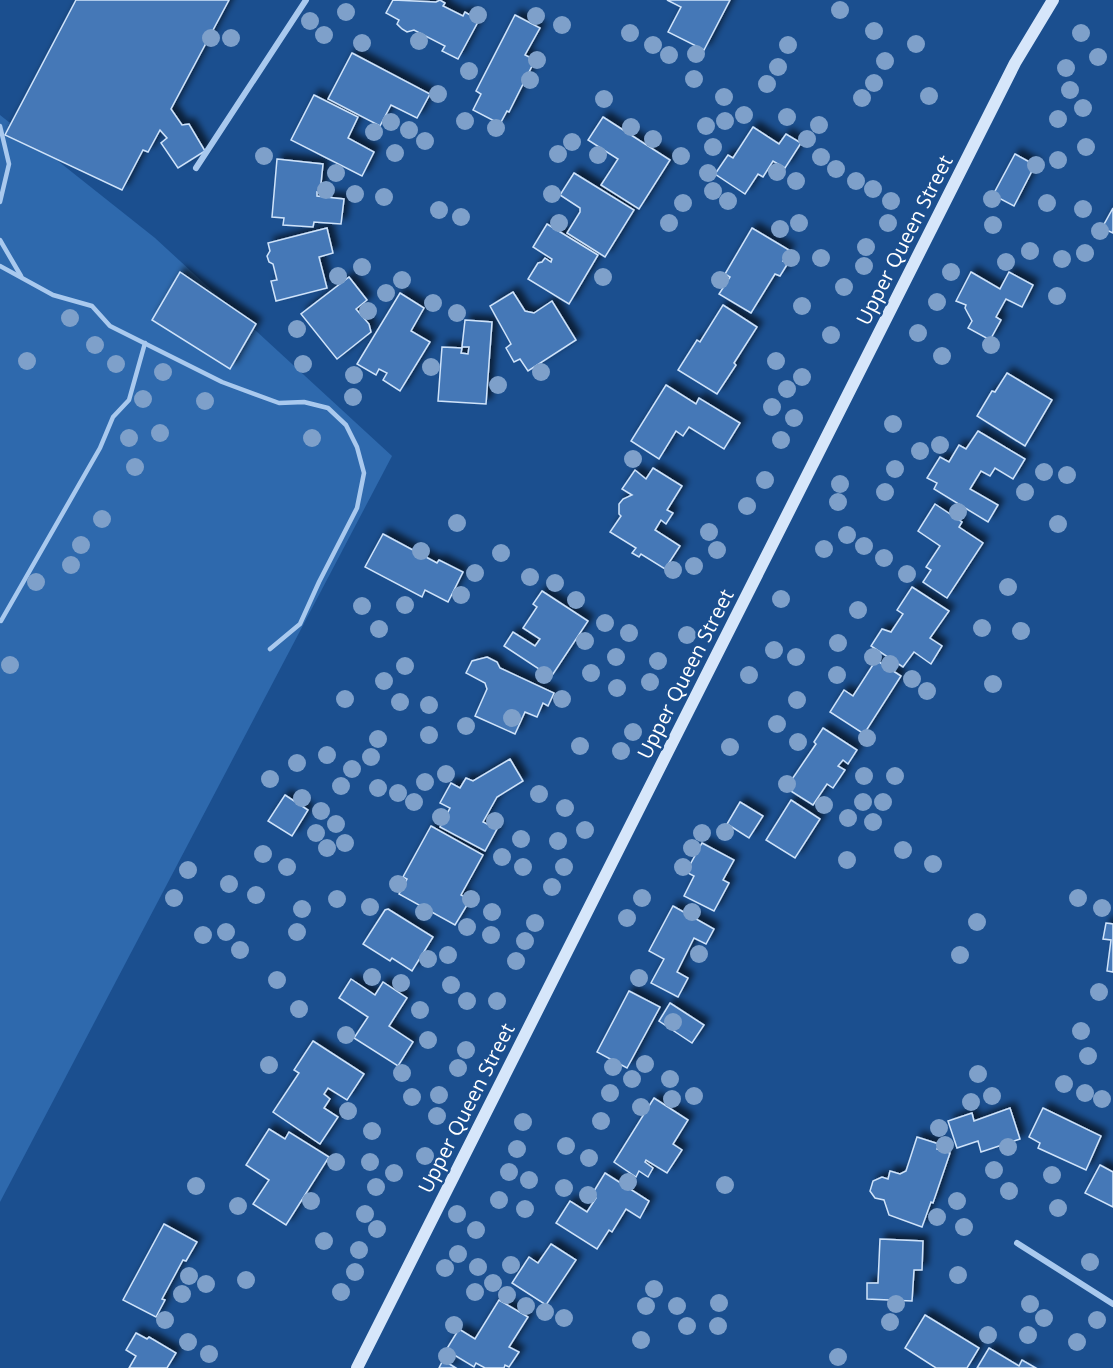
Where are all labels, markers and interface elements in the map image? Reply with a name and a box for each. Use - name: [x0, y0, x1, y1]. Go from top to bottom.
- street label: Upper Queen Street: [849, 150, 959, 330]
- street label: Upper Queen Street: [630, 584, 740, 764]
- street label: Upper Queen Street: [411, 1018, 521, 1198]

